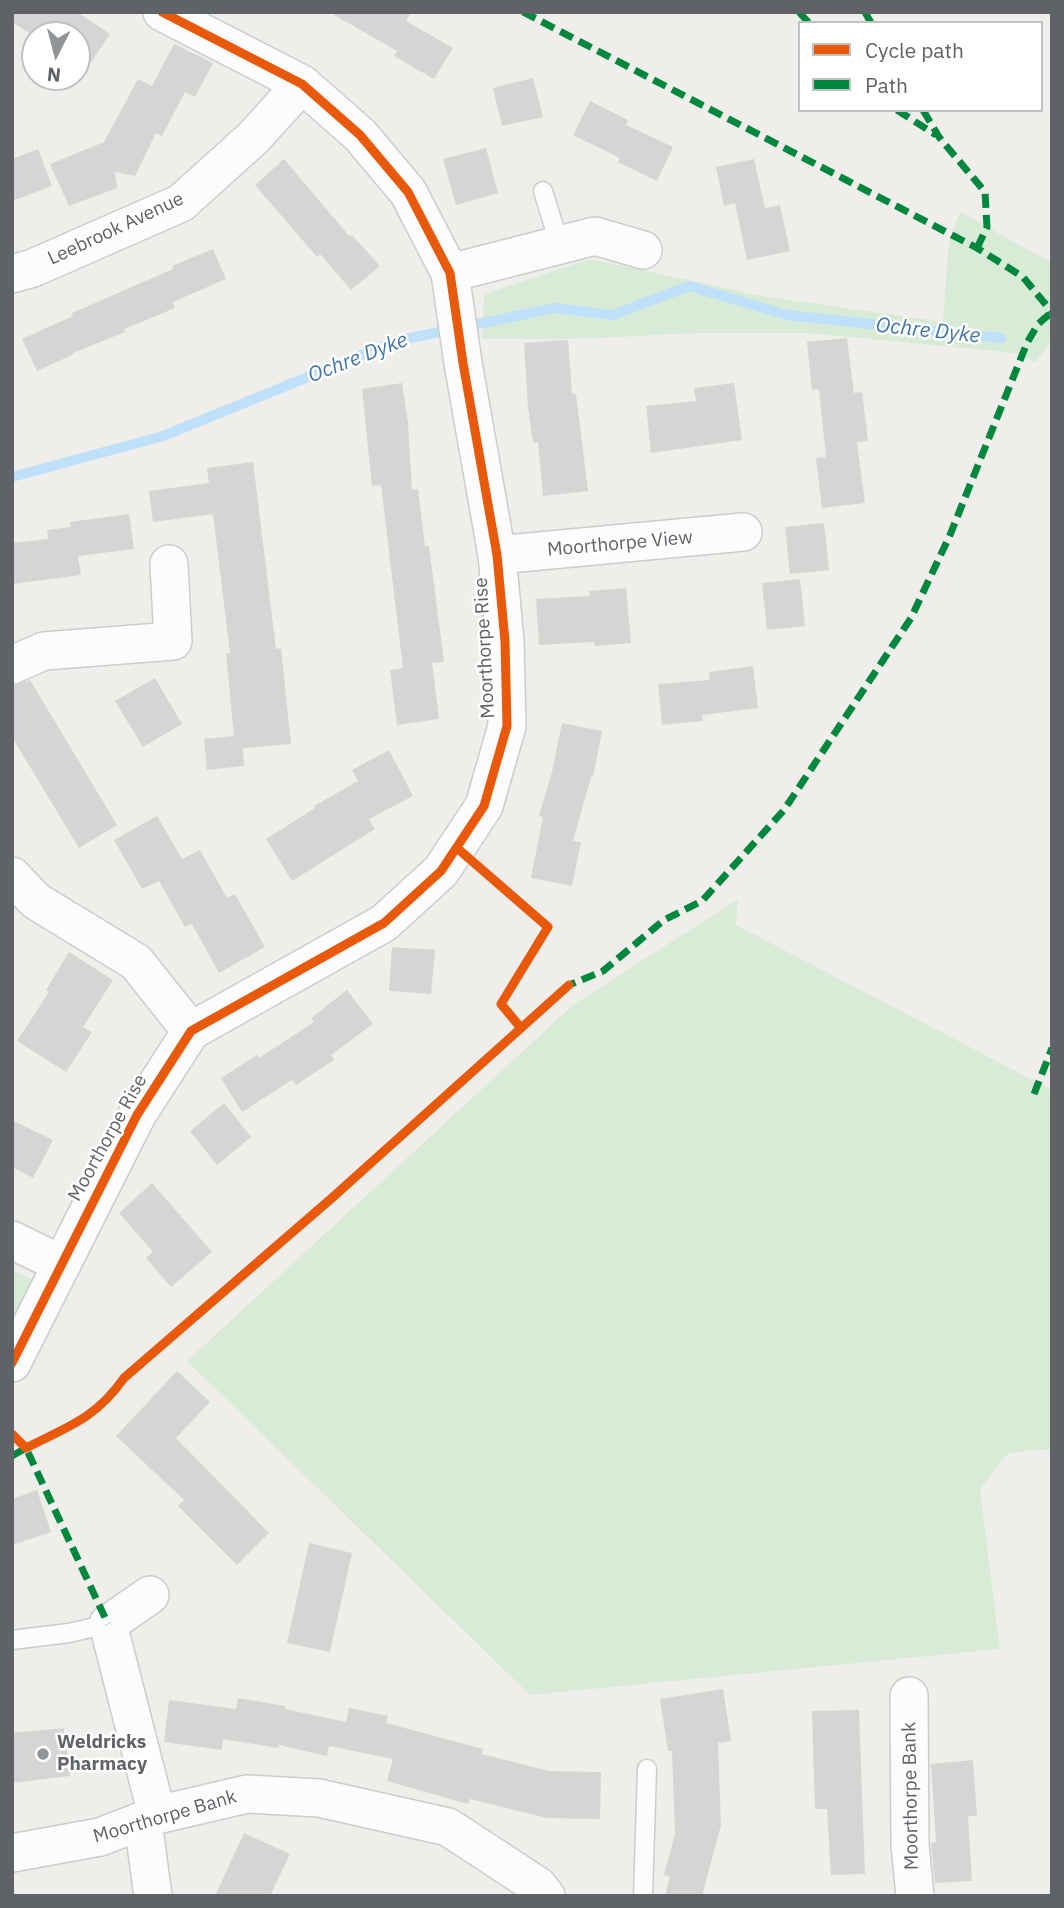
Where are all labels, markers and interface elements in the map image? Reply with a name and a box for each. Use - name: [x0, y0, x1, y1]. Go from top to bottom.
- north arrow: [21, 21, 91, 91]
- legend: [798, 21, 1043, 112]
- text: Cycle path: [865, 36, 964, 64]
- text: N: [46, 62, 62, 88]
- text: Path: [865, 71, 908, 99]
- street label: Leebrook Avenue: [44, 188, 188, 270]
- water label: Ochre Dyke: [875, 313, 981, 349]
- water label: Ochre Dyke: [305, 327, 411, 389]
- street label: Moorthorpe View: [546, 526, 694, 562]
- street label: Moorthorpe Rise: [470, 577, 500, 719]
- street label: Moorthorpe Rise: [64, 1071, 152, 1205]
- street label: Moorthorpe Bank: [898, 1722, 924, 1870]
- place label: Weldricks Pharmacy: [57, 1732, 147, 1776]
- marker: Weldricks Pharmacy: [35, 1746, 51, 1762]
- street label: Moorthorpe Bank: [91, 1786, 239, 1848]

